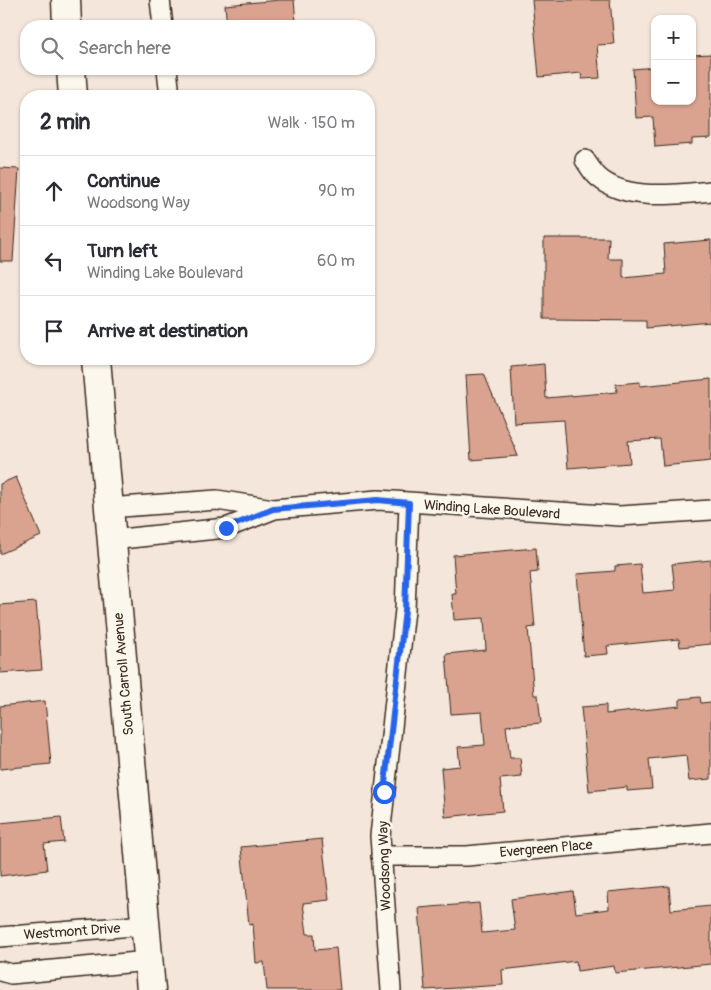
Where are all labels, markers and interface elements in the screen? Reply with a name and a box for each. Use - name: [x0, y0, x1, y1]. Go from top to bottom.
- map controls: [651, 15, 696, 105]
- button: +: [651, 15, 696, 60]
- search box: [20, 20, 375, 75]
- icon: search: [38, 34, 66, 62]
- text: Search here: [78, 36, 171, 60]
- button: −: [651, 60, 696, 105]
- text: 2 min: [40, 109, 90, 136]
- text: Walk · 150 m: [268, 113, 355, 133]
- text: Continue: [87, 169, 160, 193]
- icon: ahead: [40, 177, 68, 205]
- text: 90 m: [318, 181, 355, 201]
- text: Woodsong Way: [87, 193, 190, 213]
- text: Turn left: [87, 239, 157, 263]
- icon: left: [40, 247, 68, 275]
- text: 60 m: [317, 251, 355, 271]
- text: Winding Lake Boulevard: [87, 263, 243, 283]
- icon: arrive: [40, 317, 68, 345]
- text: Arrive at destination: [87, 319, 248, 343]
- street label: Winding Lake Boulevard: [423, 496, 561, 523]
- route end: [215, 517, 238, 540]
- street label: South Carroll Avenue: [110, 612, 137, 736]
- route start: [373, 781, 396, 804]
- street label: Woodsong Way: [374, 821, 395, 911]
- street label: Evergreen Place: [499, 836, 593, 861]
- street label: Westmont Drive: [23, 920, 121, 943]

